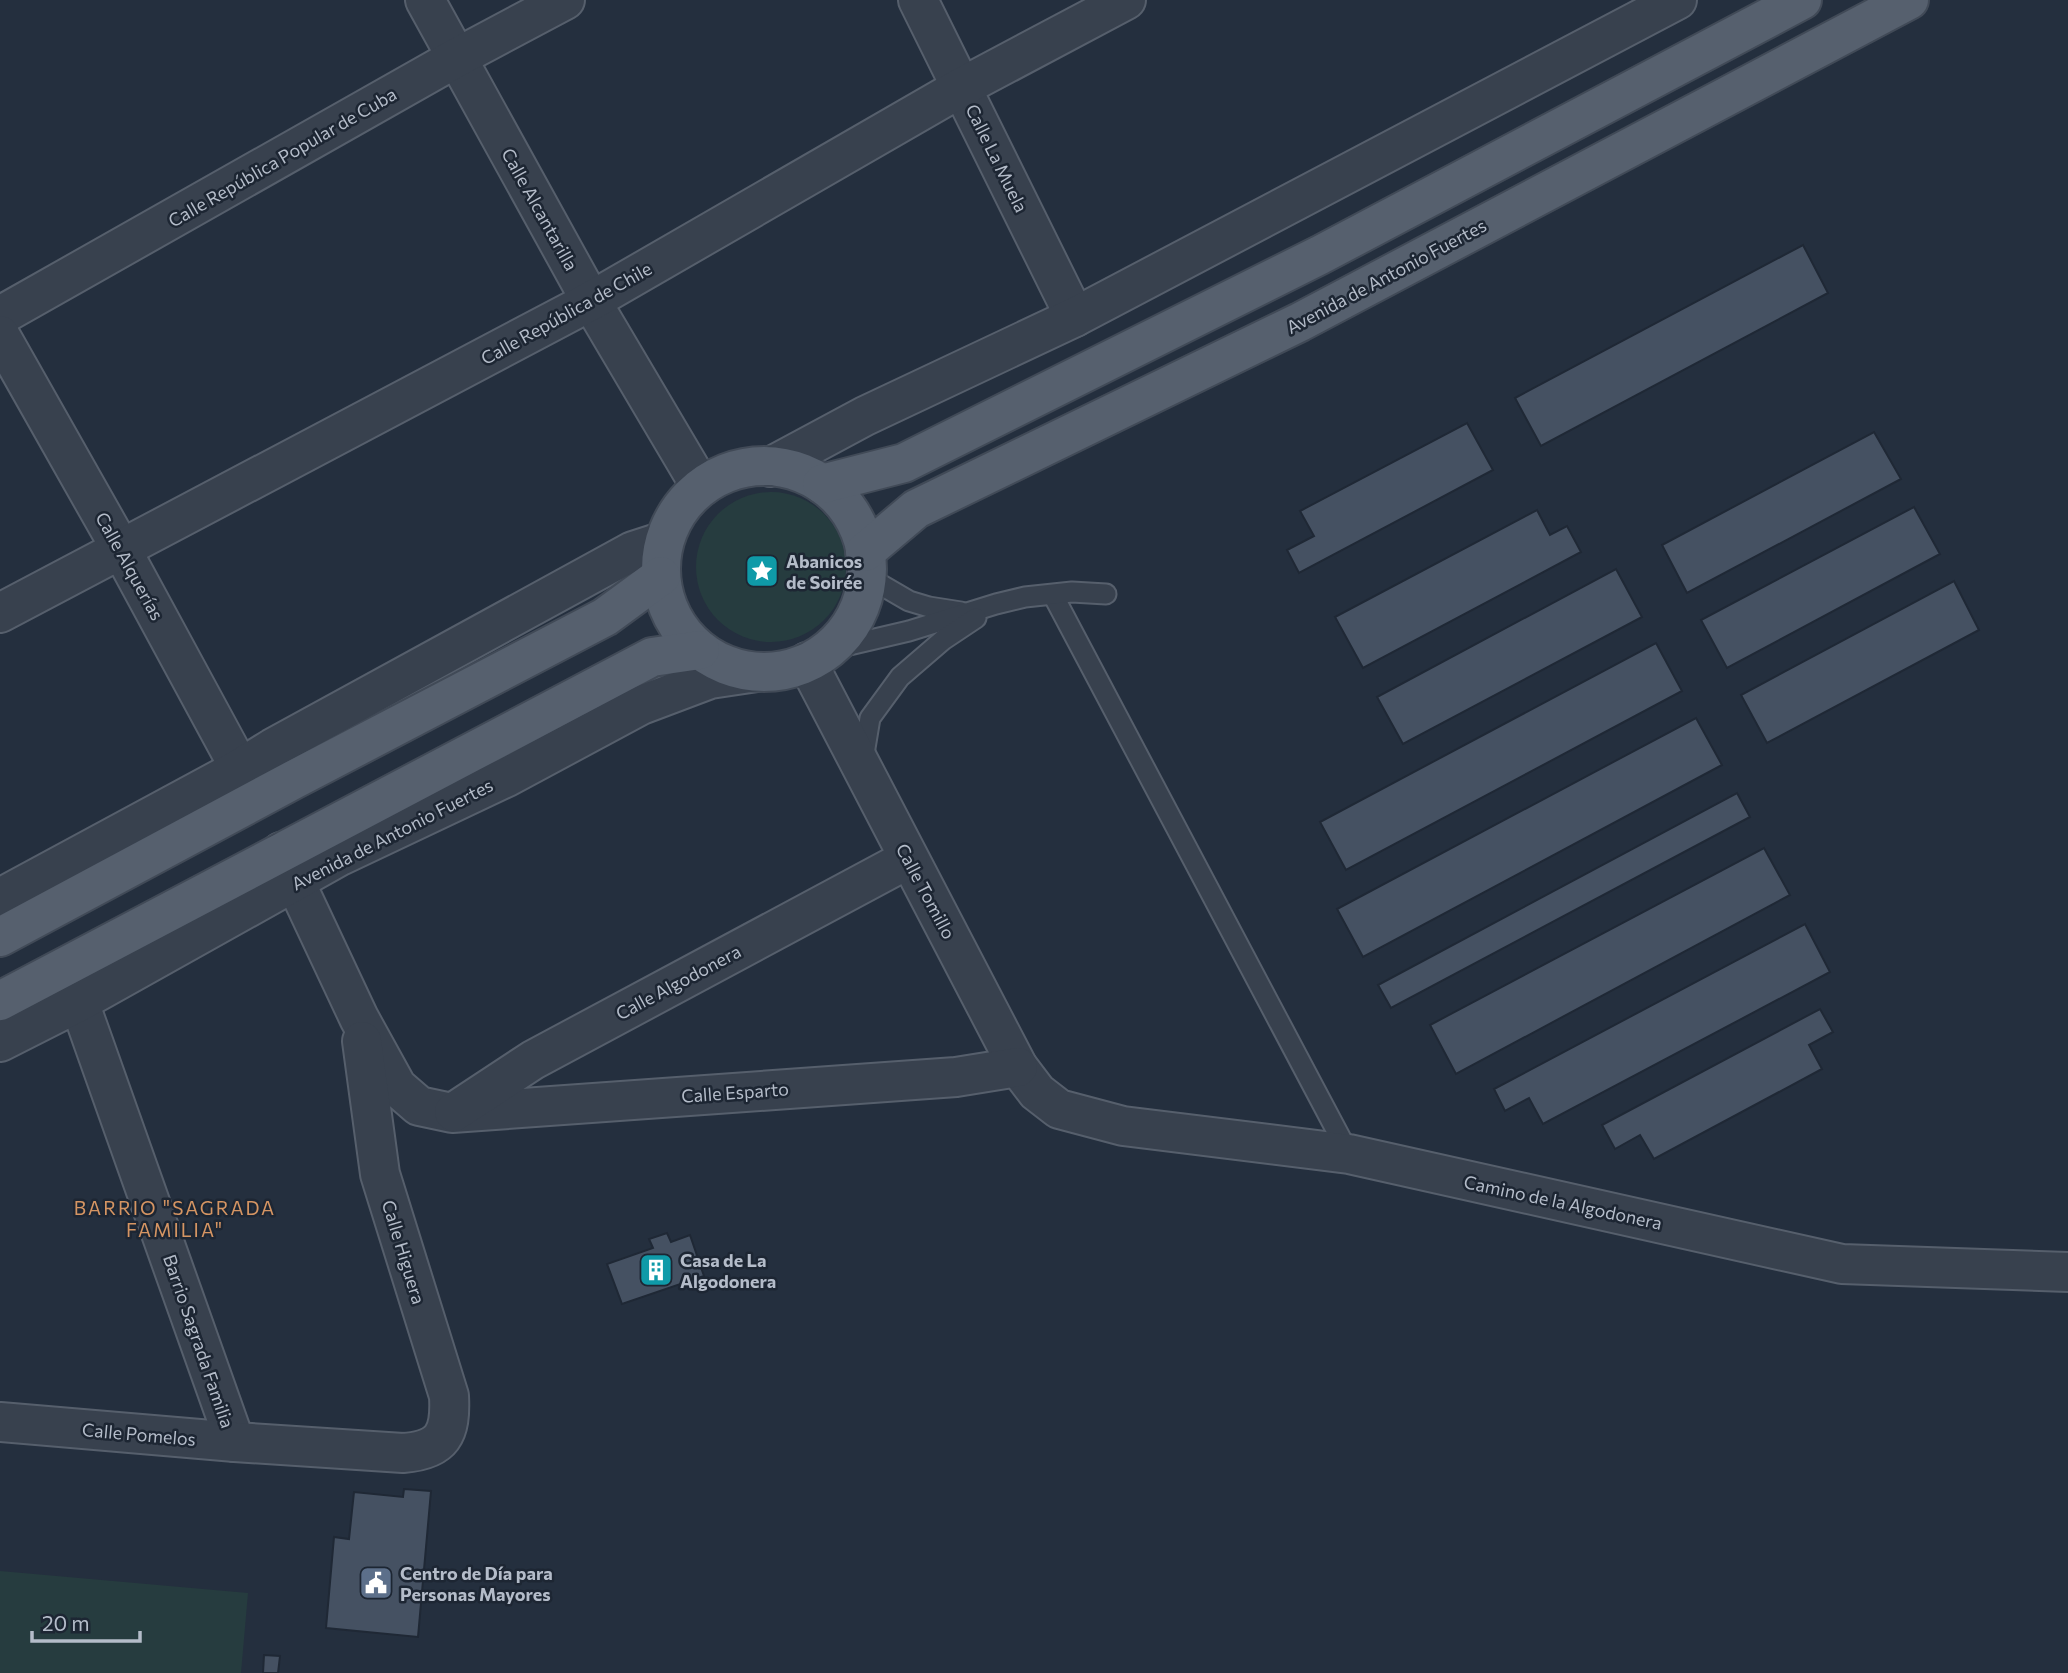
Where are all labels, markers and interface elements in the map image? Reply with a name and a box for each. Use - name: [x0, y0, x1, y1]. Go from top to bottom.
- street label: Calle República Popular de Cuba: [164, 82, 400, 232]
- street label: Calle La Muela: [961, 100, 1033, 216]
- street label: Calle Alcantarilla: [497, 144, 583, 274]
- street label: Avenida de Antonio Fuertes: [1282, 214, 1490, 338]
- street label: Calle República de Chile: [477, 257, 655, 369]
- street label: Calle Alquerías: [91, 508, 169, 624]
- place label: Abanicos de Soirée: [786, 550, 862, 593]
- place icon: Abanicos de Soirée: [743, 552, 781, 590]
- street label: Avenida de Antonio Fuertes: [288, 774, 496, 894]
- street label: Calle Tomillo: [892, 839, 960, 943]
- street label: Calle Algodonera: [612, 940, 744, 1024]
- street label: Calle Esparto: [680, 1077, 790, 1107]
- street label: Camino de la Algodonera: [1462, 1170, 1664, 1234]
- district label: BARRIO "SAGRADA FAMILIA": [74, 1196, 276, 1241]
- street label: Calle Higuera: [378, 1197, 430, 1307]
- place label: Casa de La Algodonera: [680, 1249, 776, 1292]
- street label: Barrio Sagrada Familia: [159, 1251, 239, 1431]
- building icon: Casa de La Algodonera: [637, 1251, 675, 1289]
- street label: Calle Pomelos: [81, 1418, 197, 1450]
- place label: Centro de Día para Personas Mayores: [400, 1562, 553, 1605]
- public building icon: Centro de Día para Personas Mayores: [357, 1564, 395, 1602]
- scale bar: [32, 1600, 140, 1644]
- text: 20 m: [42, 1610, 90, 1635]

